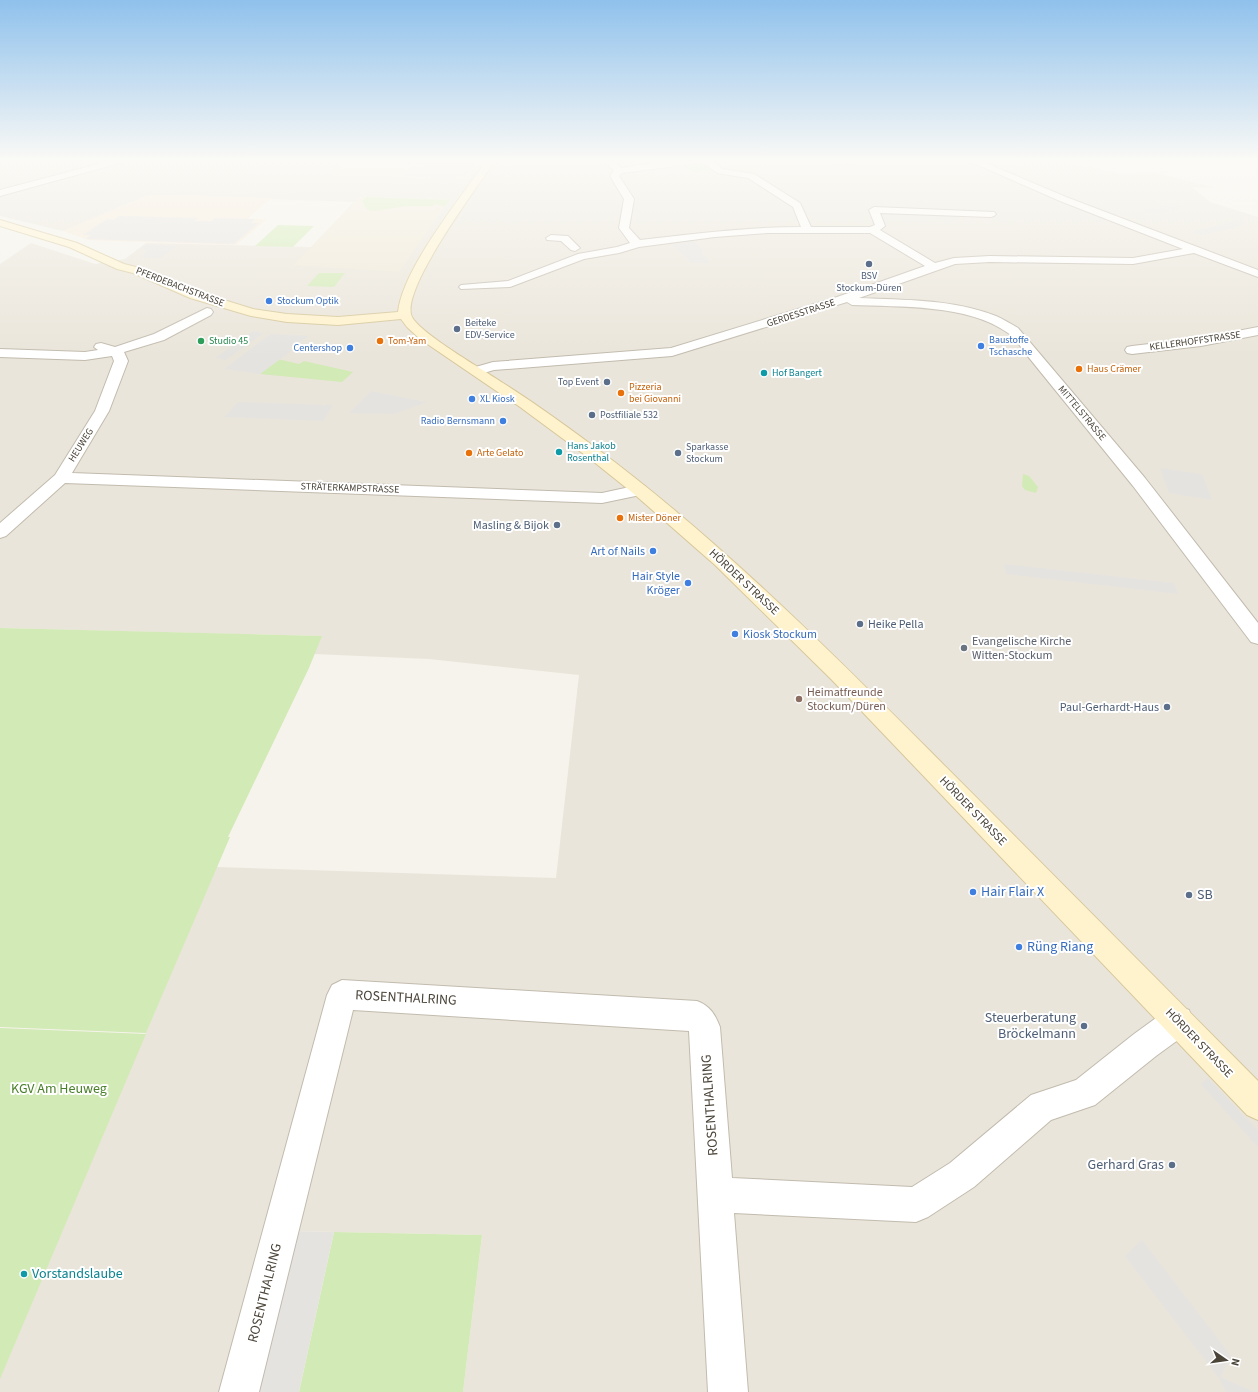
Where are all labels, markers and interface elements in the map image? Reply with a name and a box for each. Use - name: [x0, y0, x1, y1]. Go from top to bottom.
- marker: BSV Stockum-Düren: [864, 259, 874, 269]
- street label: PFERDEBACHSTRASSE: [134, 264, 226, 310]
- place label: BSV Stockum-Düren: [836, 269, 902, 295]
- place label: Stockum Optik: [277, 294, 339, 308]
- street label: GERDESSTRASSE: [765, 295, 837, 331]
- marker: Stockum Optik: [264, 296, 274, 306]
- place label: Beiteke EDV-Service: [465, 316, 515, 342]
- marker: Beiteke EDV-Service: [452, 324, 462, 334]
- street label: KELLERHOFFSTRASSE: [1148, 328, 1242, 354]
- place label: Baustoffe Tschasche: [989, 333, 1032, 359]
- place label: Studio 45: [209, 334, 248, 348]
- place label: Tom-Yam: [388, 334, 426, 348]
- marker: Studio 45: [196, 336, 206, 346]
- marker: Tom-Yam: [375, 336, 385, 346]
- place label: Centershop: [294, 341, 342, 355]
- marker: Baustoffe Tschasche: [976, 341, 986, 351]
- marker: Centershop: [345, 343, 355, 353]
- place label: Haus Crämer: [1087, 362, 1141, 376]
- marker: Haus Crämer: [1074, 364, 1084, 374]
- place label: Hof Bangert: [772, 366, 823, 380]
- marker: Hof Bangert: [759, 368, 769, 378]
- place label: Top Event: [558, 375, 600, 389]
- marker: Top Event: [602, 377, 612, 387]
- place label: Pizzeria bei Giovanni: [629, 380, 681, 406]
- street label: MITTELSTRASSE: [1055, 382, 1109, 444]
- marker: Pizzeria bei Giovanni: [616, 388, 626, 398]
- place label: XL Kiosk: [480, 392, 515, 406]
- marker: XL Kiosk: [467, 394, 477, 404]
- place label: Postfiliale 532: [600, 408, 658, 422]
- marker: Postfiliale 532: [587, 410, 597, 420]
- place label: Radio Bernsmann: [421, 414, 495, 428]
- marker: Radio Bernsmann: [498, 416, 508, 426]
- street label: HEUWEG: [65, 425, 97, 465]
- place label: Hans Jakob Rosenthal: [567, 439, 616, 465]
- place label: Sparkasse Stockum: [686, 440, 729, 466]
- place label: Arte Gelato: [477, 446, 523, 460]
- marker: Hans Jakob Rosenthal: [554, 447, 564, 457]
- marker: Arte Gelato: [464, 448, 474, 458]
- marker: Sparkasse Stockum: [673, 448, 683, 458]
- street label: STRÄTERKAMPSTRASSE: [300, 479, 400, 497]
- place label: Mister Döner: [628, 511, 681, 525]
- marker: Mister Döner: [615, 513, 625, 523]
- place label: Masling & Bijok: [473, 517, 549, 534]
- marker: Masling & Bijok: [552, 520, 562, 530]
- place label: Art of Nails: [591, 543, 645, 560]
- street label: HÖRDER STRASSE: [705, 545, 783, 619]
- marker: Art of Nails: [648, 546, 658, 556]
- place label: Hair Style Kröger: [632, 568, 681, 599]
- marker: Hair Style Kröger: [683, 578, 693, 588]
- place label: Heike Pella: [868, 616, 923, 633]
- marker: Heike Pella: [855, 619, 865, 629]
- place label: Kiosk Stockum: [743, 626, 817, 643]
- marker: Kiosk Stockum: [730, 629, 740, 639]
- place label: Evangelische Kirche Witten-Stockum: [972, 633, 1071, 664]
- marker: Evangelische Kirche Witten-Stockum: [959, 643, 969, 653]
- place label: Heimatfreunde Stockum/Düren: [807, 684, 886, 715]
- marker: Heimatfreunde Stockum/Düren: [794, 694, 804, 704]
- place label: Paul-Gerhardt-Haus: [1060, 699, 1159, 716]
- marker: Paul-Gerhardt-Haus: [1162, 702, 1172, 712]
- street label: HÖRDER STRASSE: [935, 773, 1011, 849]
- place label: Hair Flair X: [981, 882, 1044, 902]
- place label: SB: [1197, 885, 1213, 905]
- marker: Hair Flair X: [968, 887, 978, 897]
- marker: SB: [1184, 890, 1194, 900]
- place label: Rüng Riang: [1027, 937, 1093, 957]
- marker: Rüng Riang: [1014, 942, 1024, 952]
- street label: ROSENTHALRING: [355, 985, 457, 1011]
- street label: HÖRDER STRASSE: [1161, 1005, 1237, 1081]
- place label: Steuerberatung Bröckelmann: [985, 1008, 1076, 1044]
- marker: Steuerberatung Bröckelmann: [1079, 1021, 1089, 1031]
- street label: ROSENTHALRING: [696, 1054, 724, 1156]
- park label: KGV Am Heuweg: [11, 1079, 107, 1099]
- place label: Gerhard Gras: [1088, 1155, 1164, 1175]
- marker: Gerhard Gras: [1167, 1160, 1177, 1170]
- street label: ROSENTHALRING: [243, 1241, 287, 1345]
- place label: Vorstandslaube: [32, 1264, 123, 1284]
- marker: Vorstandslaube: [19, 1269, 29, 1279]
- north arrow: [1206, 1340, 1246, 1380]
- text: N: [1227, 1357, 1243, 1367]

